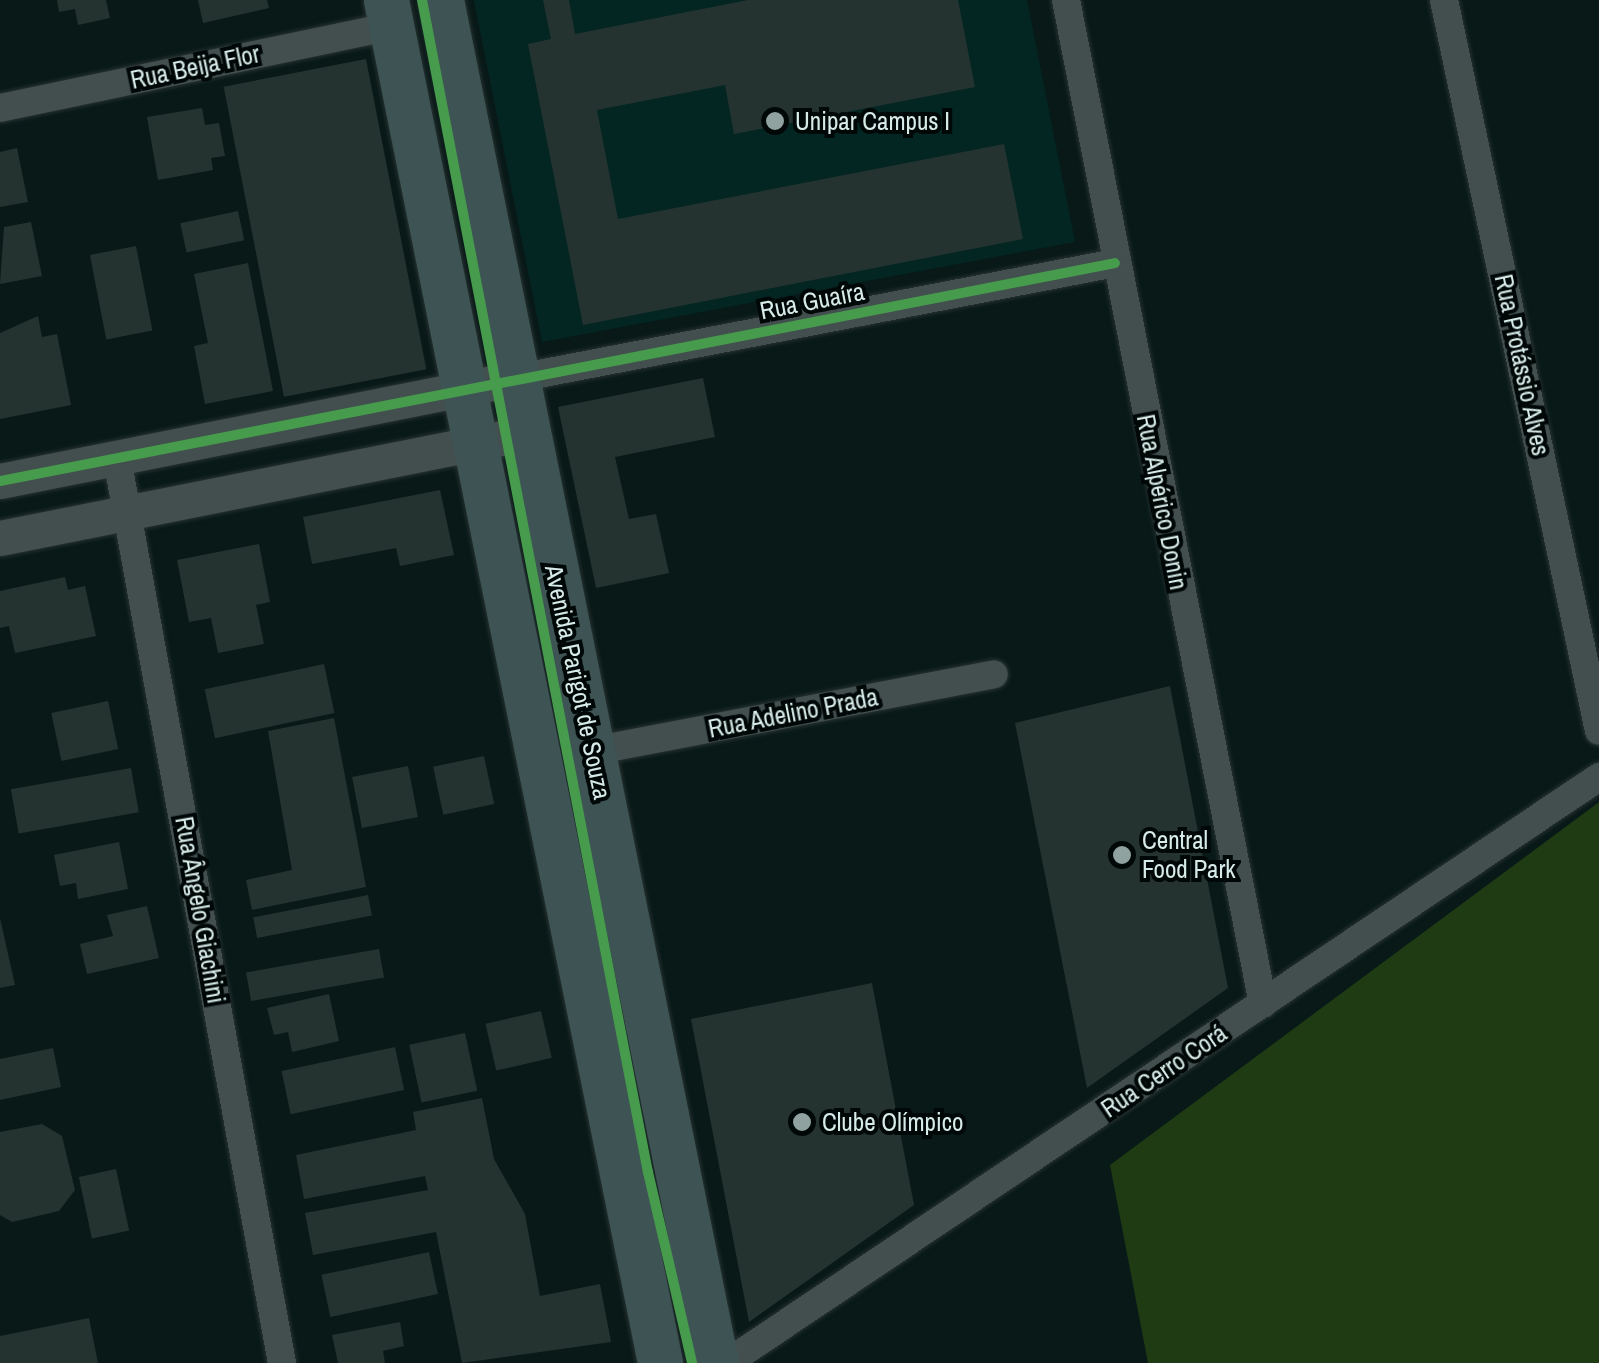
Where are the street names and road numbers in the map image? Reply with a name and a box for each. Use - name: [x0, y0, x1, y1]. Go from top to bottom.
- street label: Rua Beija Flor: [128, 39, 262, 95]
- street label: Rua Protássio Alves: [1488, 271, 1556, 459]
- street label: Rua Guaíra: [757, 276, 867, 326]
- street label: Rua Alpérico Donin: [1130, 411, 1194, 593]
- street label: Avenida Parigot de Souza: [538, 562, 618, 802]
- street label: Rua Adelino Prada: [705, 682, 881, 744]
- street label: Rua Ângelo Giachini: [169, 814, 231, 1006]
- street label: Rua Cerro Corá: [1096, 1018, 1232, 1124]

